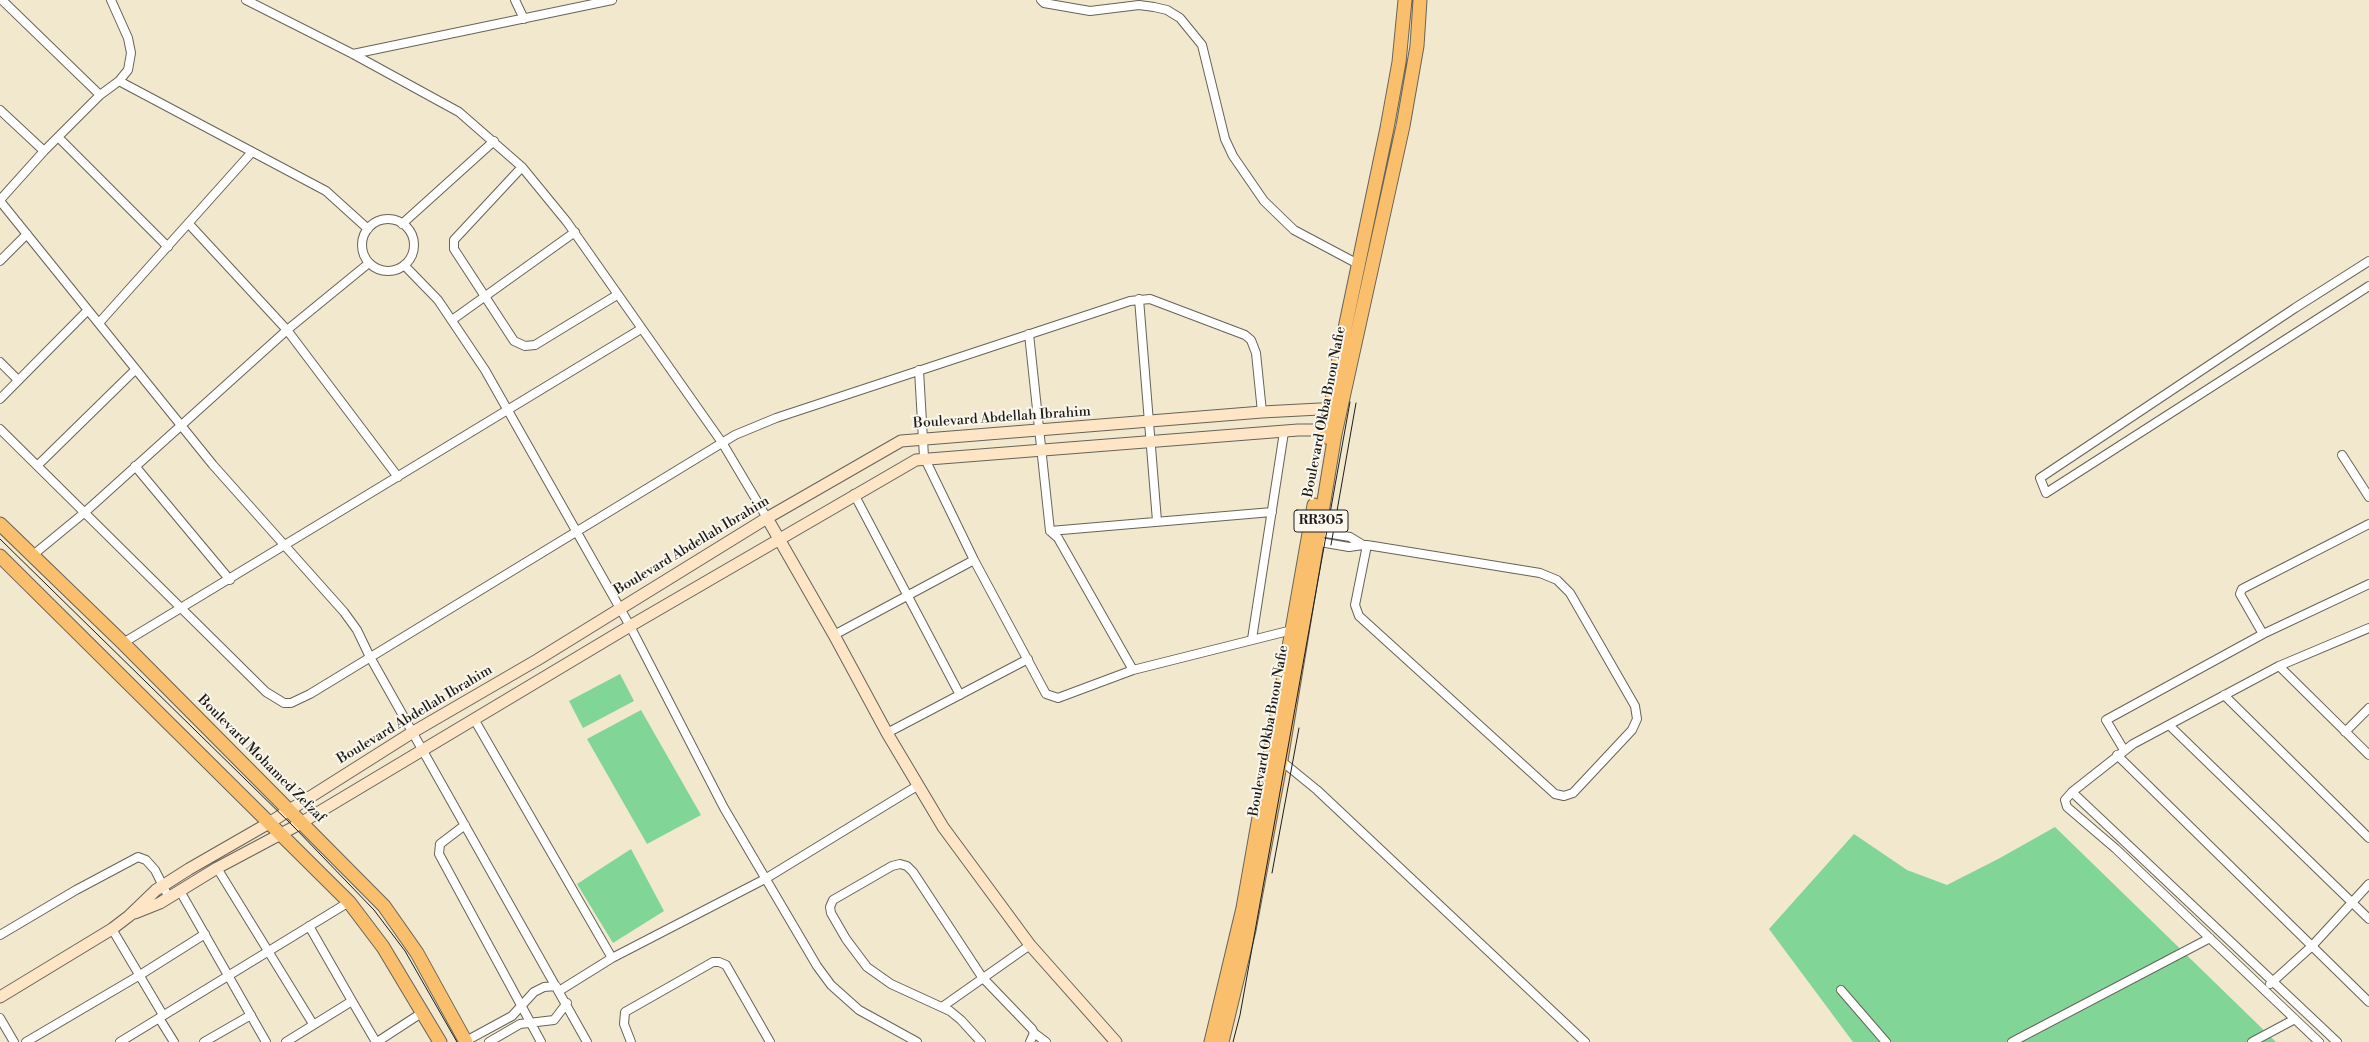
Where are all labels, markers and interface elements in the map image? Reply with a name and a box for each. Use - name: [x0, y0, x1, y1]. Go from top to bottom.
- street label: Boulevard Okba Bnou Nafie: [1300, 325, 1350, 499]
- street label: Boulevard Abdellah Ibrahim: [913, 403, 1091, 433]
- street label: Boulevard Abdellah Ibrahim: [611, 493, 773, 599]
- road number: RR305: [1294, 510, 1348, 532]
- street label: Boulevard Okba Bnou Nafie: [1246, 644, 1292, 818]
- street label: Boulevard Abdellah Ibrahim: [334, 662, 496, 768]
- street label: Boulevard Mohamed Zefzaf: [194, 692, 328, 826]

